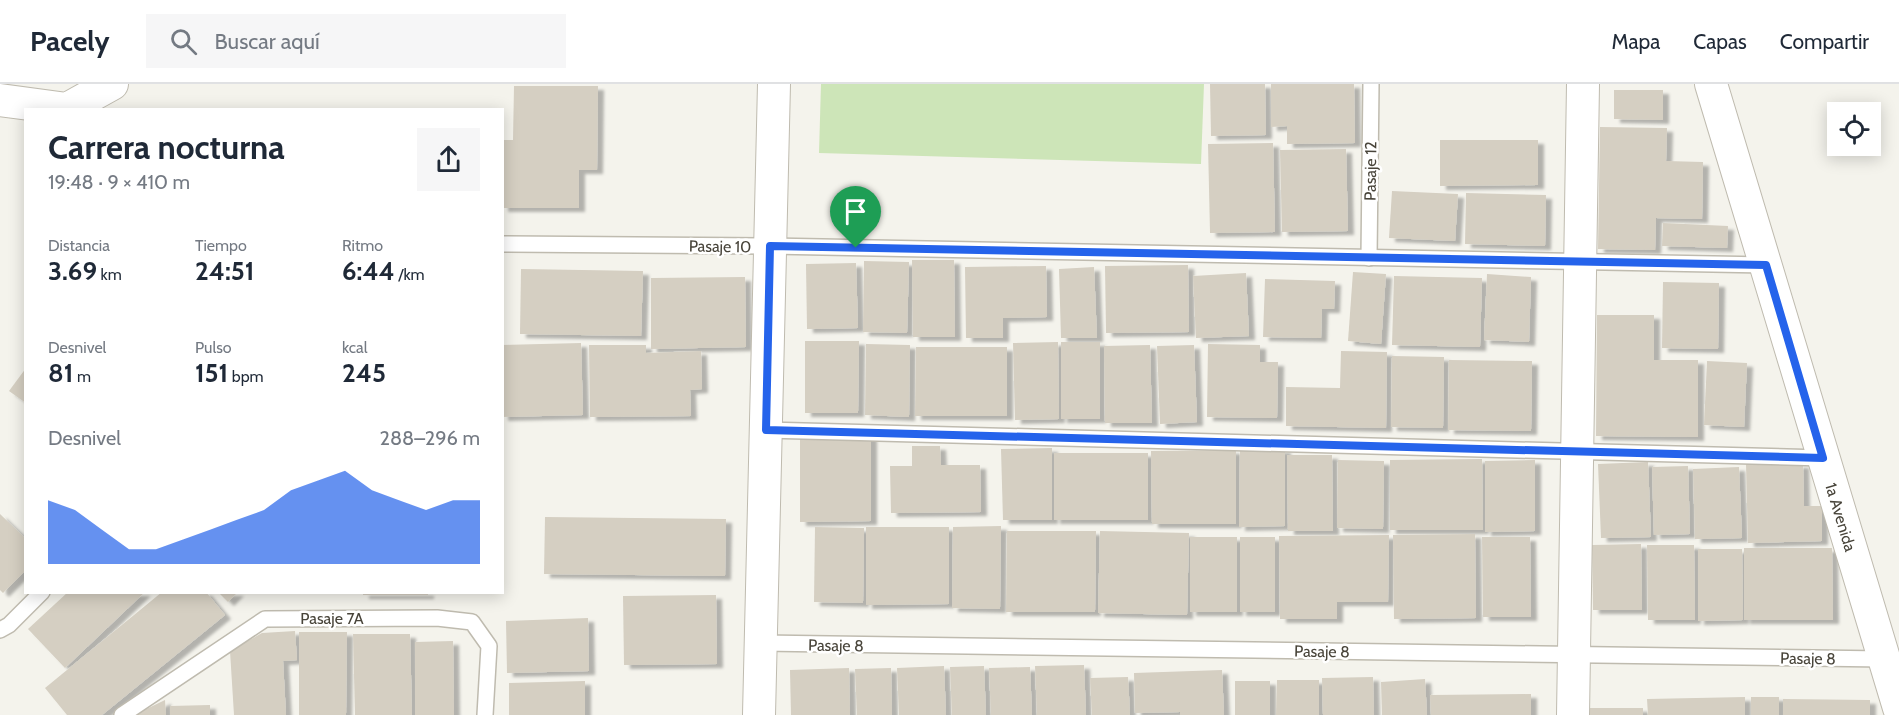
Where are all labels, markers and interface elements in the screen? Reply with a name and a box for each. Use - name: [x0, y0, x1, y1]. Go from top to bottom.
- search box: [146, 14, 566, 68]
- text: Pacely: [30, 24, 110, 58]
- icon: search: [167, 25, 200, 58]
- text: Buscar aquí: [215, 28, 320, 55]
- text: Mapa: [1612, 29, 1660, 54]
- text: Capas: [1693, 29, 1747, 54]
- text: Compartir: [1780, 29, 1869, 54]
- map controls: [1827, 102, 1881, 156]
- button: locate: [1827, 102, 1881, 156]
- text: Carrera nocturna: [48, 127, 285, 167]
- button: share: [417, 128, 480, 191]
- street label: Pasaje 12: [1360, 141, 1381, 201]
- text: 19:48 · 9 × 410 m: [48, 170, 190, 194]
- pin: [830, 186, 881, 248]
- icon: arrive: [839, 195, 872, 228]
- text: Distancia: [48, 236, 110, 255]
- text: Tiempo: [195, 236, 247, 255]
- text: Ritmo: [342, 236, 383, 255]
- street label: Pasaje 10: [689, 236, 751, 257]
- text: 3.69: [48, 255, 97, 287]
- text: 24:51: [195, 255, 254, 287]
- text: 6:44: [342, 255, 395, 287]
- text: km: [97, 265, 122, 284]
- text: /km: [395, 265, 425, 284]
- text: Desnivel: [48, 338, 106, 357]
- text: Pulso: [195, 338, 232, 357]
- text: kcal: [342, 338, 368, 357]
- text: 81: [48, 357, 73, 389]
- text: 151: [195, 357, 228, 389]
- text: 245: [342, 357, 386, 389]
- text: m: [73, 367, 91, 386]
- text: bpm: [228, 367, 264, 386]
- text: Desnivel: [48, 426, 121, 450]
- text: 288–296 m: [380, 426, 480, 450]
- street label: 1a Avenida: [1821, 481, 1860, 554]
- street label: Pasaje 7A: [300, 609, 364, 628]
- street label: Pasaje 8: [808, 636, 864, 655]
- street label: Pasaje 8: [1294, 642, 1350, 661]
- street label: Pasaje 8: [1780, 649, 1836, 668]

